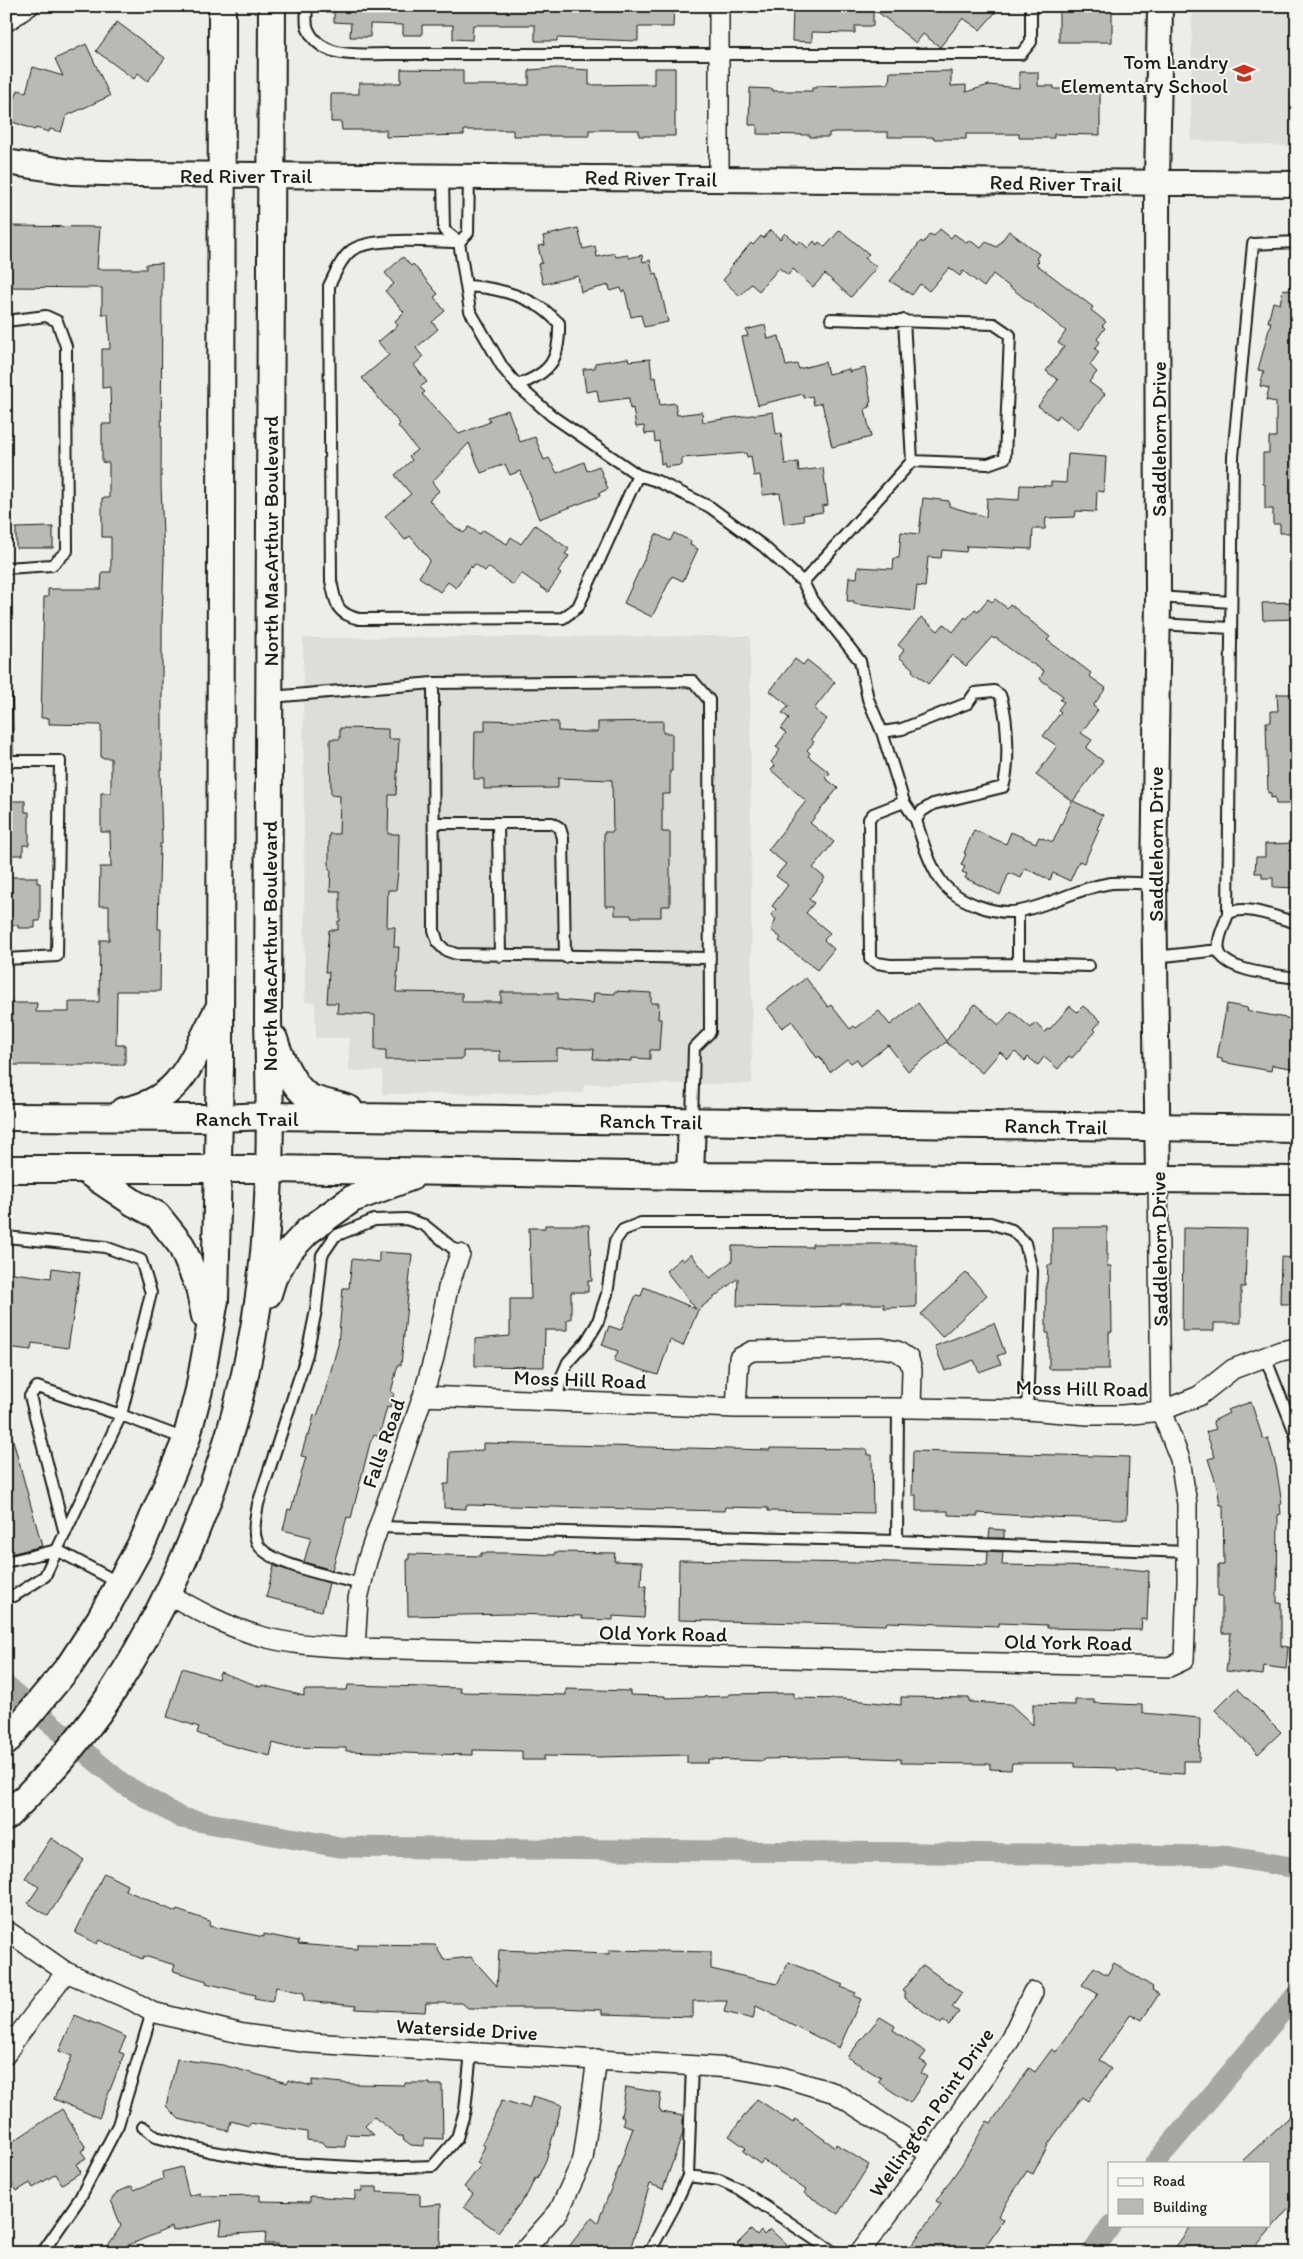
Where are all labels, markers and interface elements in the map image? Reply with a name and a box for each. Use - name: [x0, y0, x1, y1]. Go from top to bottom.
- place label: Tom Landry Elementary School: [1061, 49, 1228, 98]
- school or university icon: Tom Landry Elementary School: [1231, 60, 1257, 86]
- street label: Red River Trail: [180, 163, 312, 188]
- street label: Red River Trail: [585, 164, 718, 192]
- street label: Red River Trail: [990, 169, 1123, 197]
- street label: Saddlehorn Drive: [1146, 361, 1171, 517]
- street label: North MacArthur Boulevard: [258, 415, 283, 666]
- street label: Saddlehorn Drive: [1143, 766, 1168, 922]
- street label: North MacArthur Boulevard: [257, 820, 282, 1071]
- street label: Ranch Trail: [195, 1106, 299, 1131]
- street label: Ranch Trail: [599, 1108, 703, 1134]
- street label: Ranch Trail: [1004, 1113, 1108, 1139]
- street label: Saddlehorn Drive: [1145, 1171, 1173, 1327]
- street label: Moss Hill Road: [513, 1364, 647, 1394]
- street label: Moss Hill Road: [1015, 1374, 1149, 1402]
- street label: Falls Road: [356, 1394, 410, 1491]
- street label: Old York Road: [599, 1619, 727, 1647]
- street label: Old York Road: [1004, 1628, 1132, 1656]
- street label: Waterside Drive: [395, 2013, 539, 2045]
- street label: Wellington Point Drive: [863, 2023, 999, 2201]
- legend: [1108, 2162, 1270, 2226]
- text: Road: [1153, 2172, 1186, 2190]
- text: Building: [1153, 2198, 1207, 2216]

